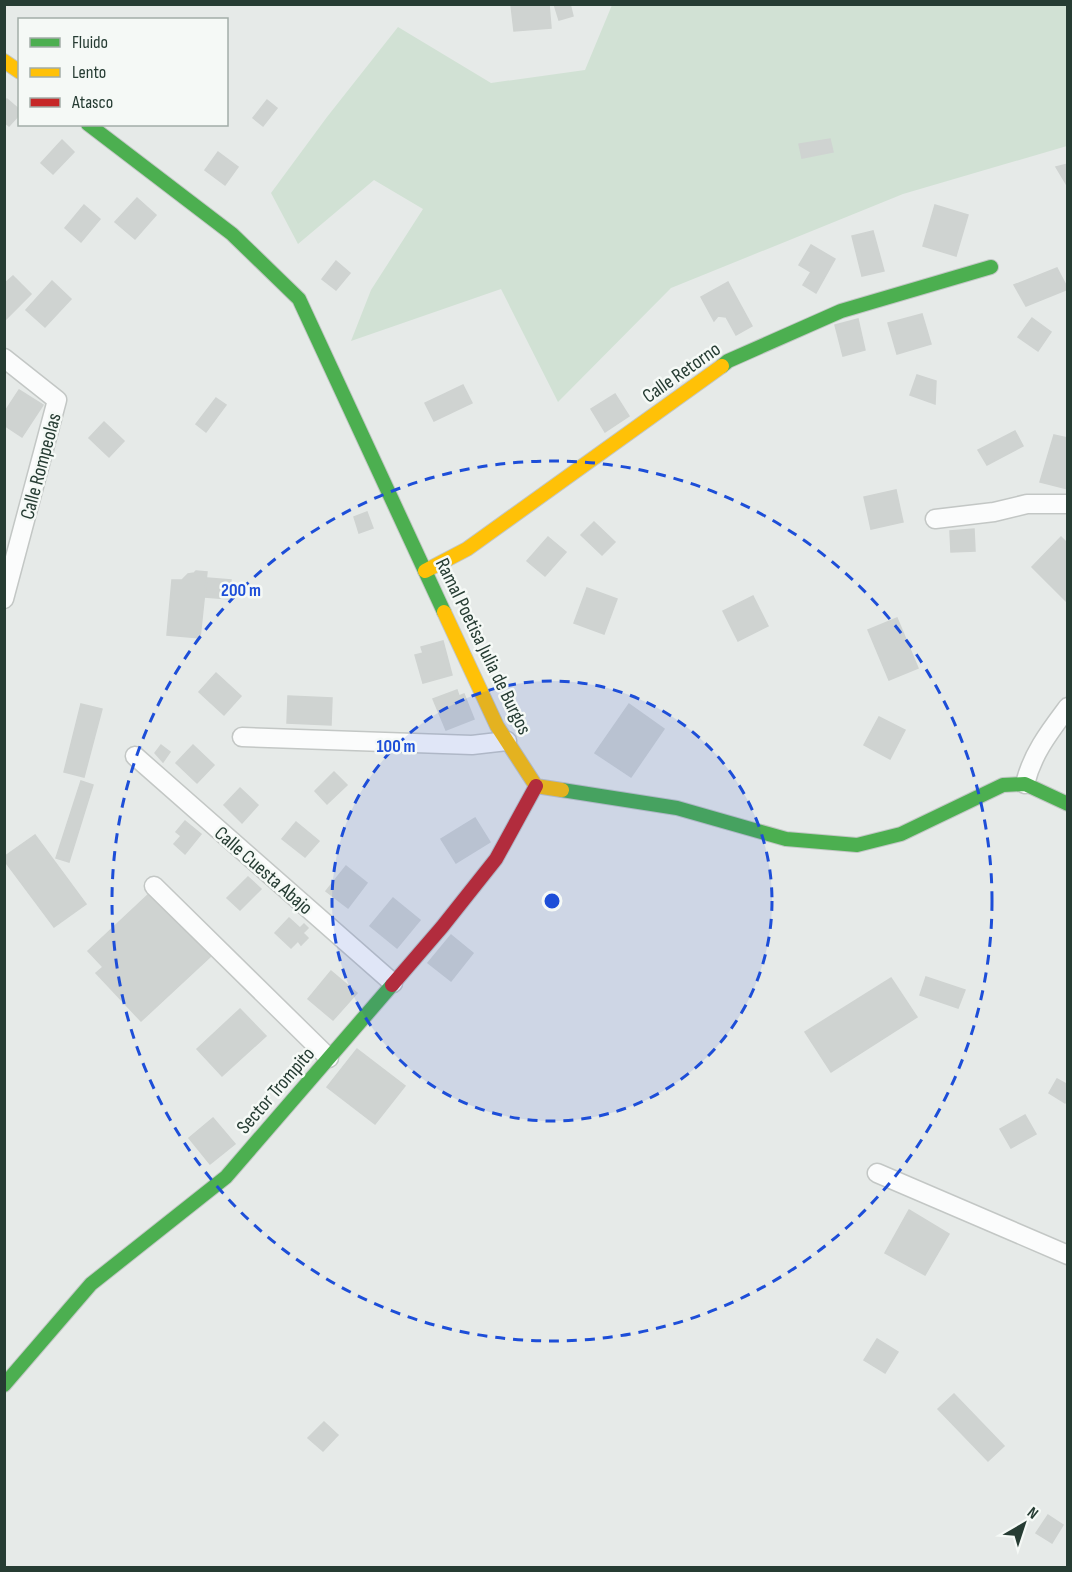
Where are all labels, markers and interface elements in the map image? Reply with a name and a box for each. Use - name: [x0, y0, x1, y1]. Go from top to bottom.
- legend: [18, 18, 228, 126]
- text: Fluido: [72, 32, 108, 53]
- text: Lento: [72, 62, 106, 83]
- text: Atasco: [71, 92, 113, 113]
- street label: Calle Retorno: [638, 337, 725, 408]
- street label: Calle Rompeolas: [15, 410, 67, 522]
- street label: Ramal Poetisa Julia de Burgos: [430, 554, 536, 739]
- text: 200 m: [221, 580, 261, 601]
- text: 100 m: [377, 736, 416, 757]
- street label: Calle Cuesta Abajo: [209, 822, 317, 920]
- centre of rings: [542, 891, 562, 911]
- street label: Sector Trompito: [232, 1042, 320, 1139]
- north arrow: [994, 1494, 1054, 1554]
- text: N: [1023, 1503, 1042, 1524]

